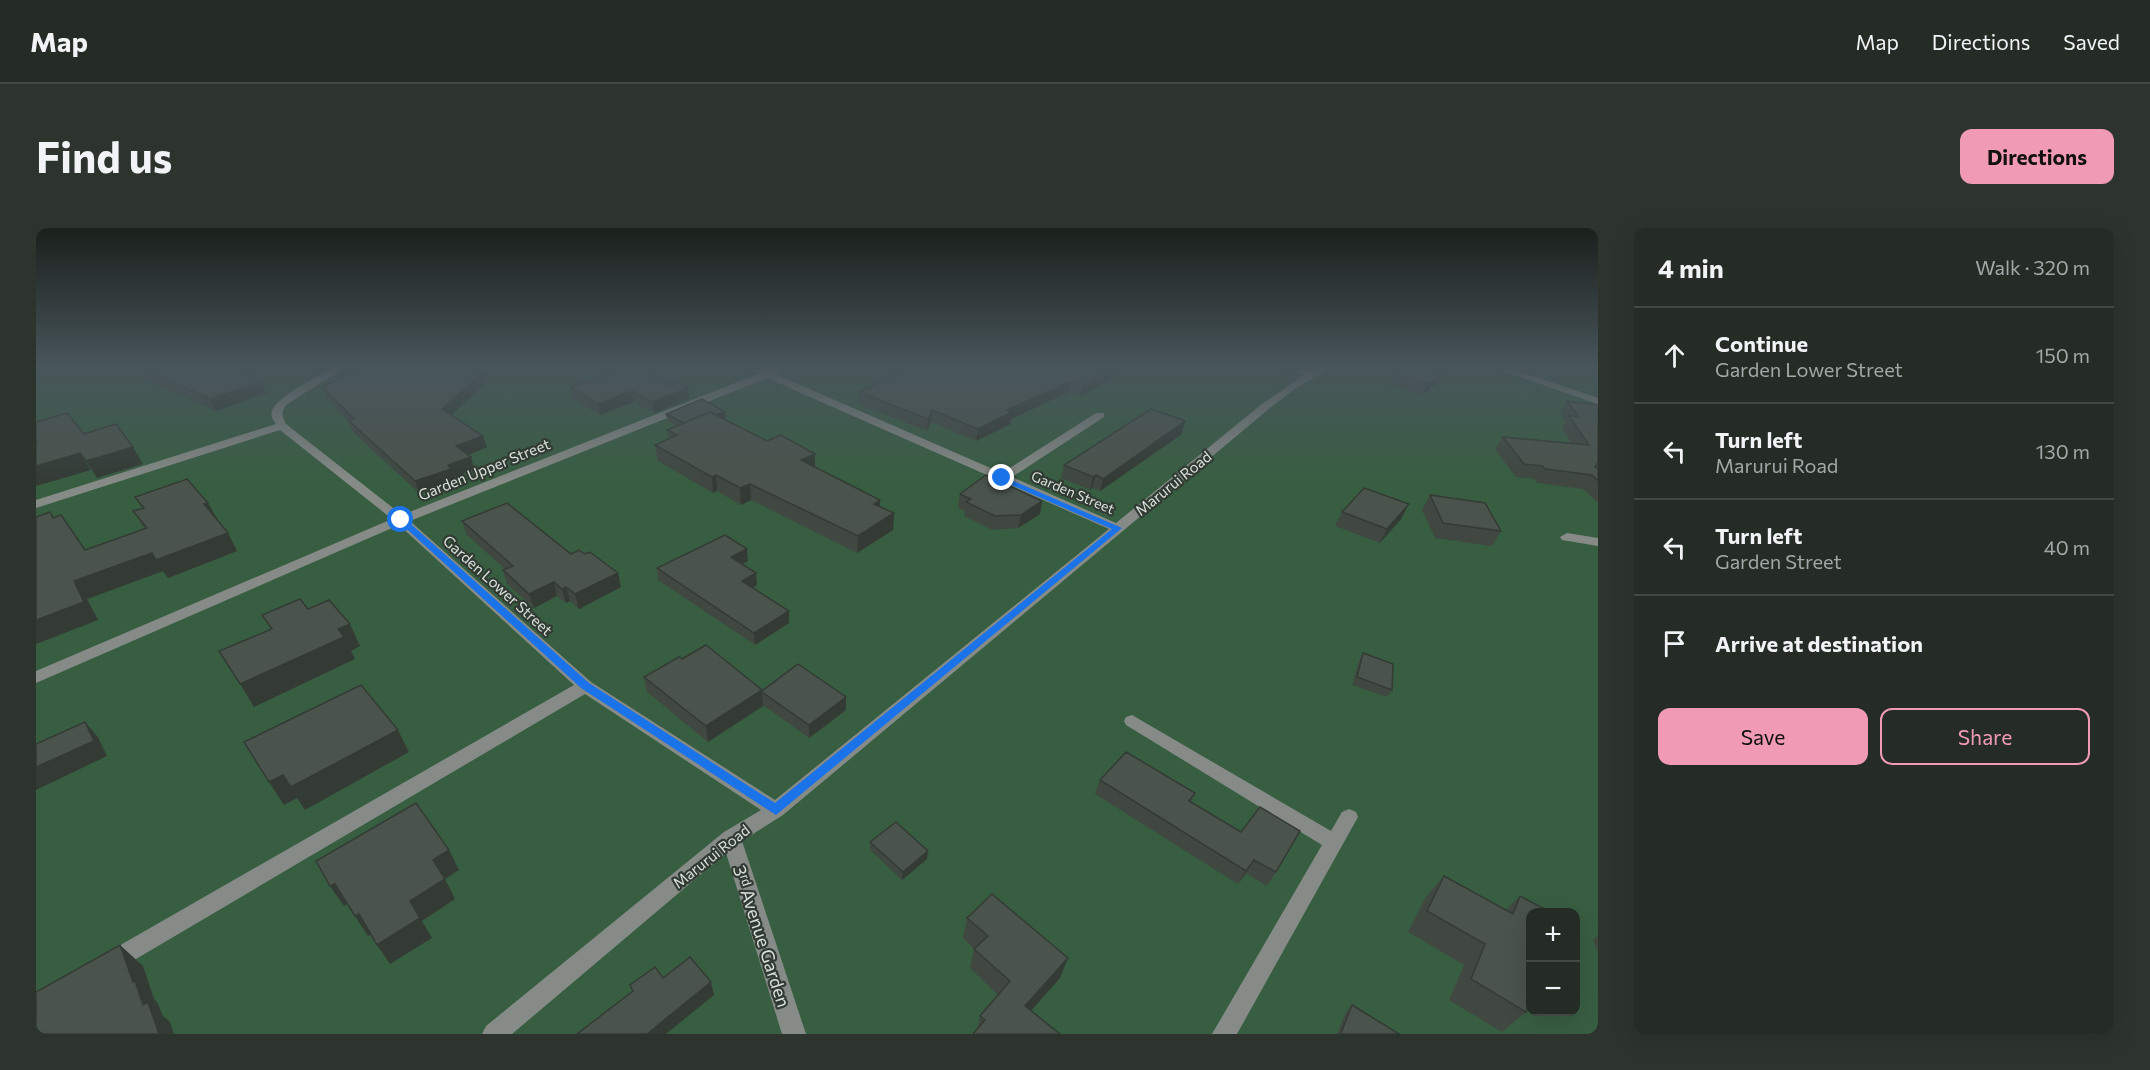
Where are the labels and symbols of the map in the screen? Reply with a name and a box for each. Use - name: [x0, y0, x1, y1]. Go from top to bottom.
- street label: Garden Upper Street: [415, 434, 553, 504]
- street label: Marurui Road: [1131, 447, 1215, 519]
- route end: [988, 464, 1014, 490]
- street label: Garden Street: [1029, 467, 1117, 517]
- route start: [387, 506, 413, 532]
- street label: Garden Lower Street: [440, 531, 556, 639]
- street label: Marurui Road: [669, 820, 753, 892]
- street label: 3ʳᵈ Avenue Garden: [729, 862, 795, 1010]

